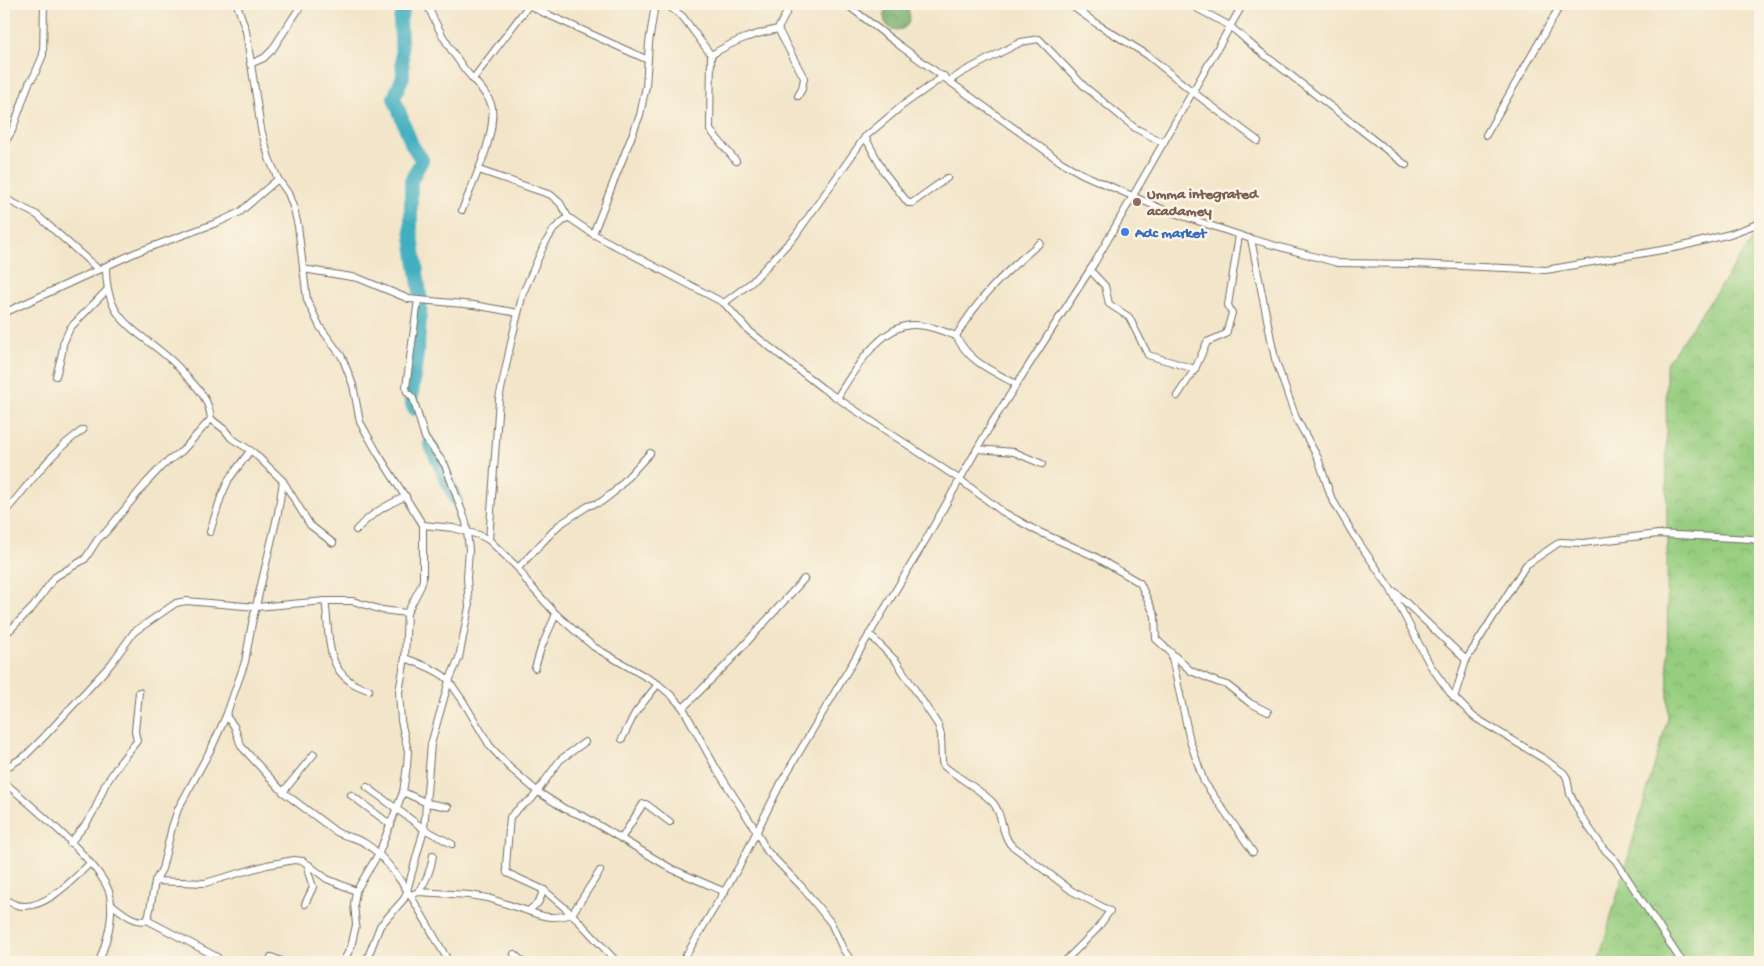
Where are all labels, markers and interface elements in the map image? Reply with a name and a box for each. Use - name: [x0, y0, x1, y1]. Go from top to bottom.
- place label: Umma integrated acadamey: [1146, 186, 1260, 221]
- marker: Umma integrated acadamey: [1131, 196, 1143, 208]
- place label: Adc market: [1134, 225, 1208, 243]
- marker: Adc market: [1119, 226, 1131, 238]

